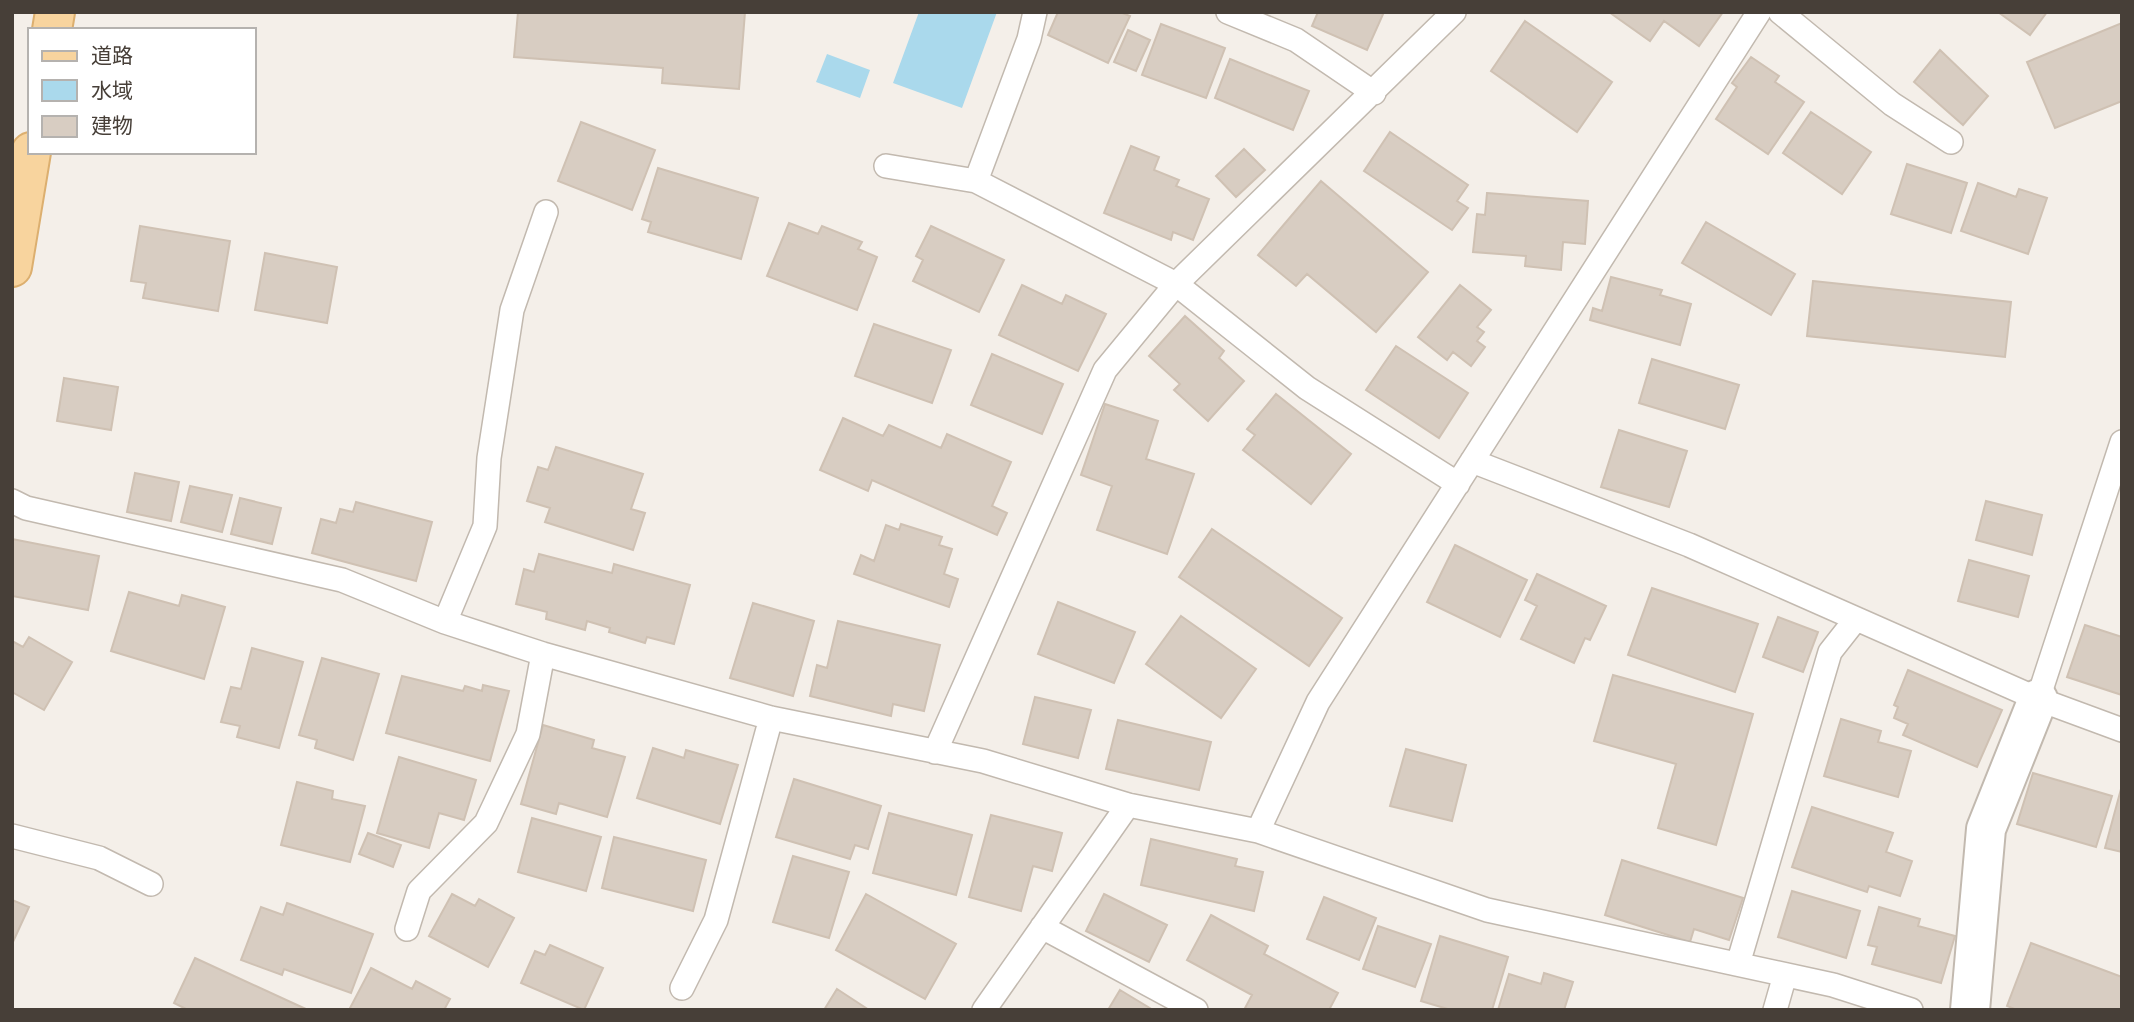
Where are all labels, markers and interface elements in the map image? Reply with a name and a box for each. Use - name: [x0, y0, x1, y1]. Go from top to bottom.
- legend: [28, 28, 256, 154]
- text: 道路: [91, 41, 133, 69]
- text: 水域: [91, 76, 133, 104]
- text: 建物: [91, 111, 133, 139]

